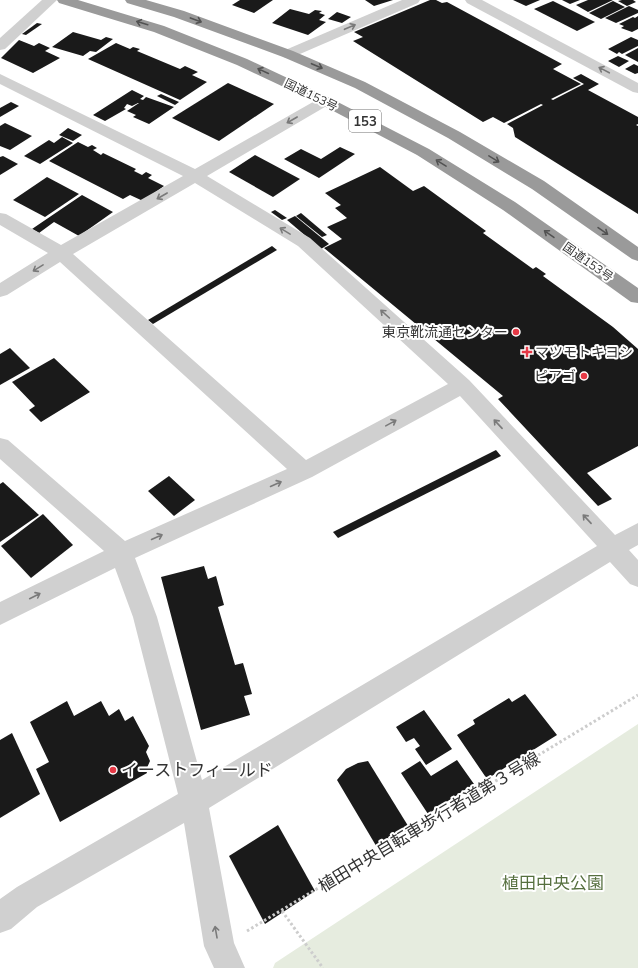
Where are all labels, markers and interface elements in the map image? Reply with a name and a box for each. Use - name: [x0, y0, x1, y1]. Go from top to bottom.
- one-way arrow: [190, 17, 202, 25]
- one-way arrow: [136, 19, 149, 26]
- one-way arrow: [343, 23, 355, 31]
- one-way arrow: [311, 63, 323, 71]
- one-way arrow: [598, 66, 610, 74]
- one-way arrow: [257, 67, 269, 74]
- street label: 国道153号: [282, 75, 340, 114]
- road number: 153: [349, 110, 381, 132]
- one-way arrow: [286, 117, 298, 125]
- one-way arrow: [488, 155, 500, 163]
- one-way arrow: [436, 159, 447, 167]
- one-way arrow: [156, 192, 168, 200]
- one-way arrow: [597, 226, 608, 235]
- one-way arrow: [280, 227, 291, 235]
- one-way arrow: [544, 230, 555, 238]
- street label: 国道153号: [560, 239, 616, 284]
- one-way arrow: [32, 264, 44, 272]
- one-way arrow: [379, 310, 390, 319]
- place label: 東京靴流通センター: [382, 323, 508, 341]
- marker: 東京靴流通センター: [511, 327, 521, 337]
- place label: マツモトキヨシ: [535, 343, 633, 361]
- marker: マツモトキヨシ: [522, 347, 532, 357]
- place label: ピアゴ: [534, 367, 576, 385]
- marker: ピアゴ: [579, 371, 589, 381]
- one-way arrow: [385, 419, 397, 427]
- one-way arrow: [494, 419, 503, 429]
- one-way arrow: [270, 480, 282, 487]
- one-way arrow: [582, 514, 591, 524]
- one-way arrow: [151, 533, 163, 540]
- one-way arrow: [29, 592, 41, 599]
- street label: 植田中央自転車歩行者道第３号線: [314, 747, 543, 896]
- place label: イーストフィールド: [121, 759, 273, 780]
- marker: イーストフィールド: [108, 765, 118, 775]
- park label: 植田中央公園: [502, 872, 604, 893]
- one-way arrow: [212, 926, 220, 939]

